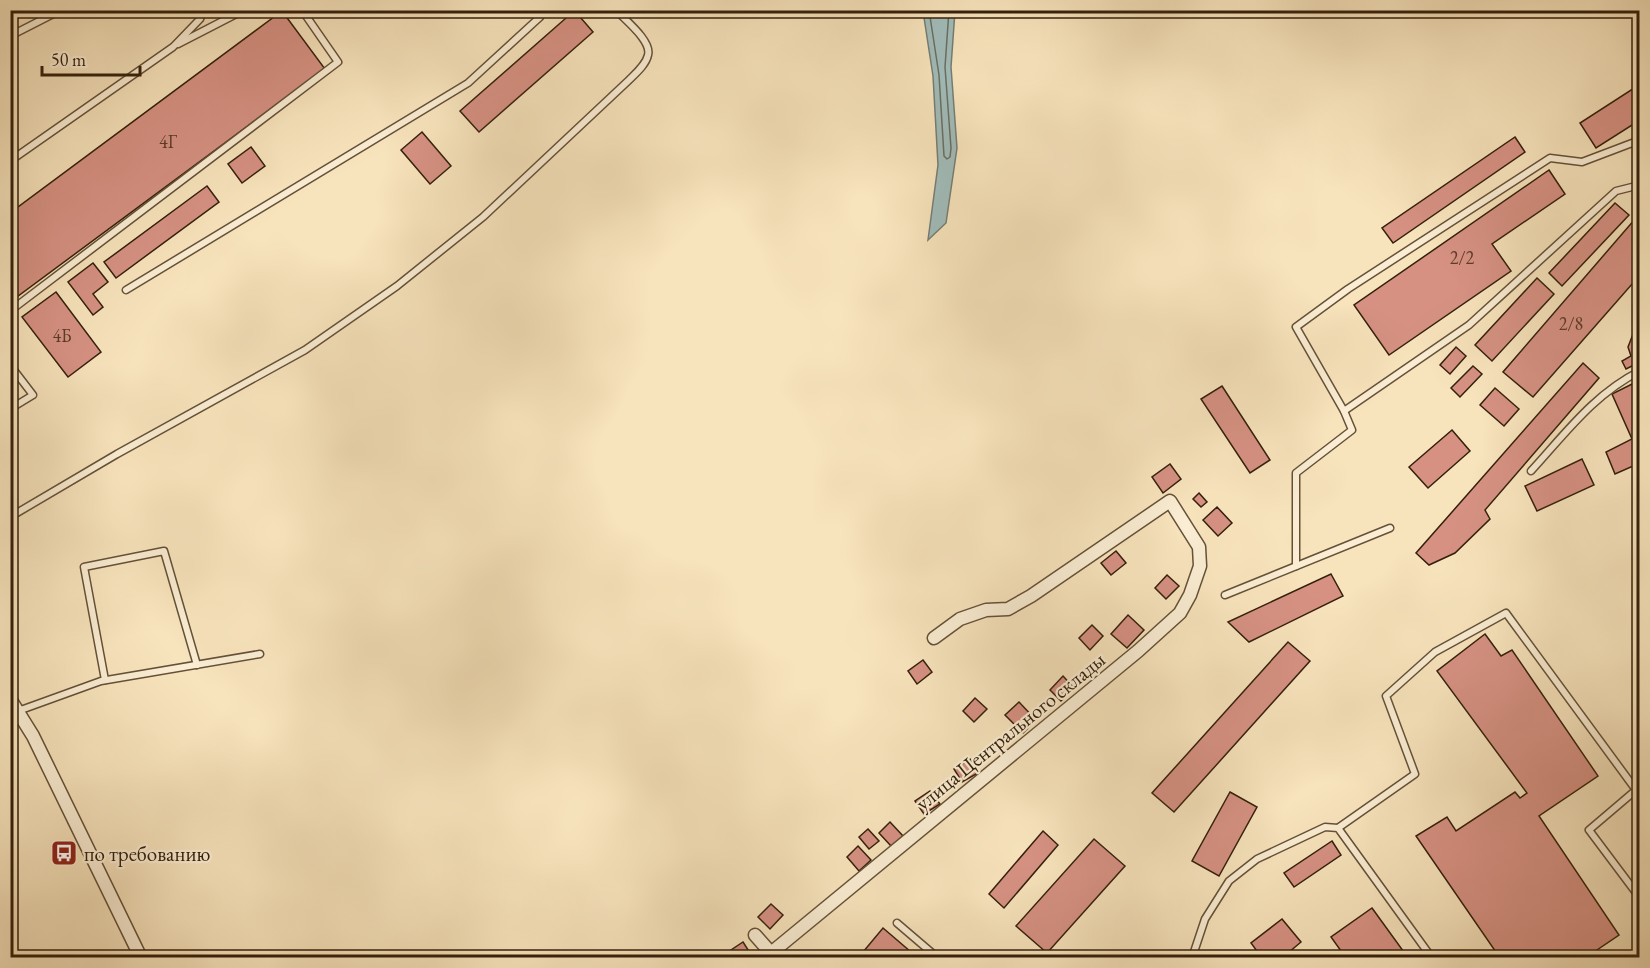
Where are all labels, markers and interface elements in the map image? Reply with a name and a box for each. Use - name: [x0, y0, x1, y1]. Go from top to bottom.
- scale bar: [42, 39, 140, 77]
- text: 50 m: [51, 48, 86, 71]
- house number: 4Г: [159, 130, 178, 153]
- house number: 2/2: [1450, 246, 1475, 269]
- house number: 2/8: [1559, 312, 1583, 335]
- house number: 4Б: [52, 324, 72, 347]
- street label: улица Центрального склады: [909, 646, 1111, 816]
- bus stop icon: по требованию: [49, 838, 79, 868]
- place label: по требованию: [84, 840, 210, 867]

